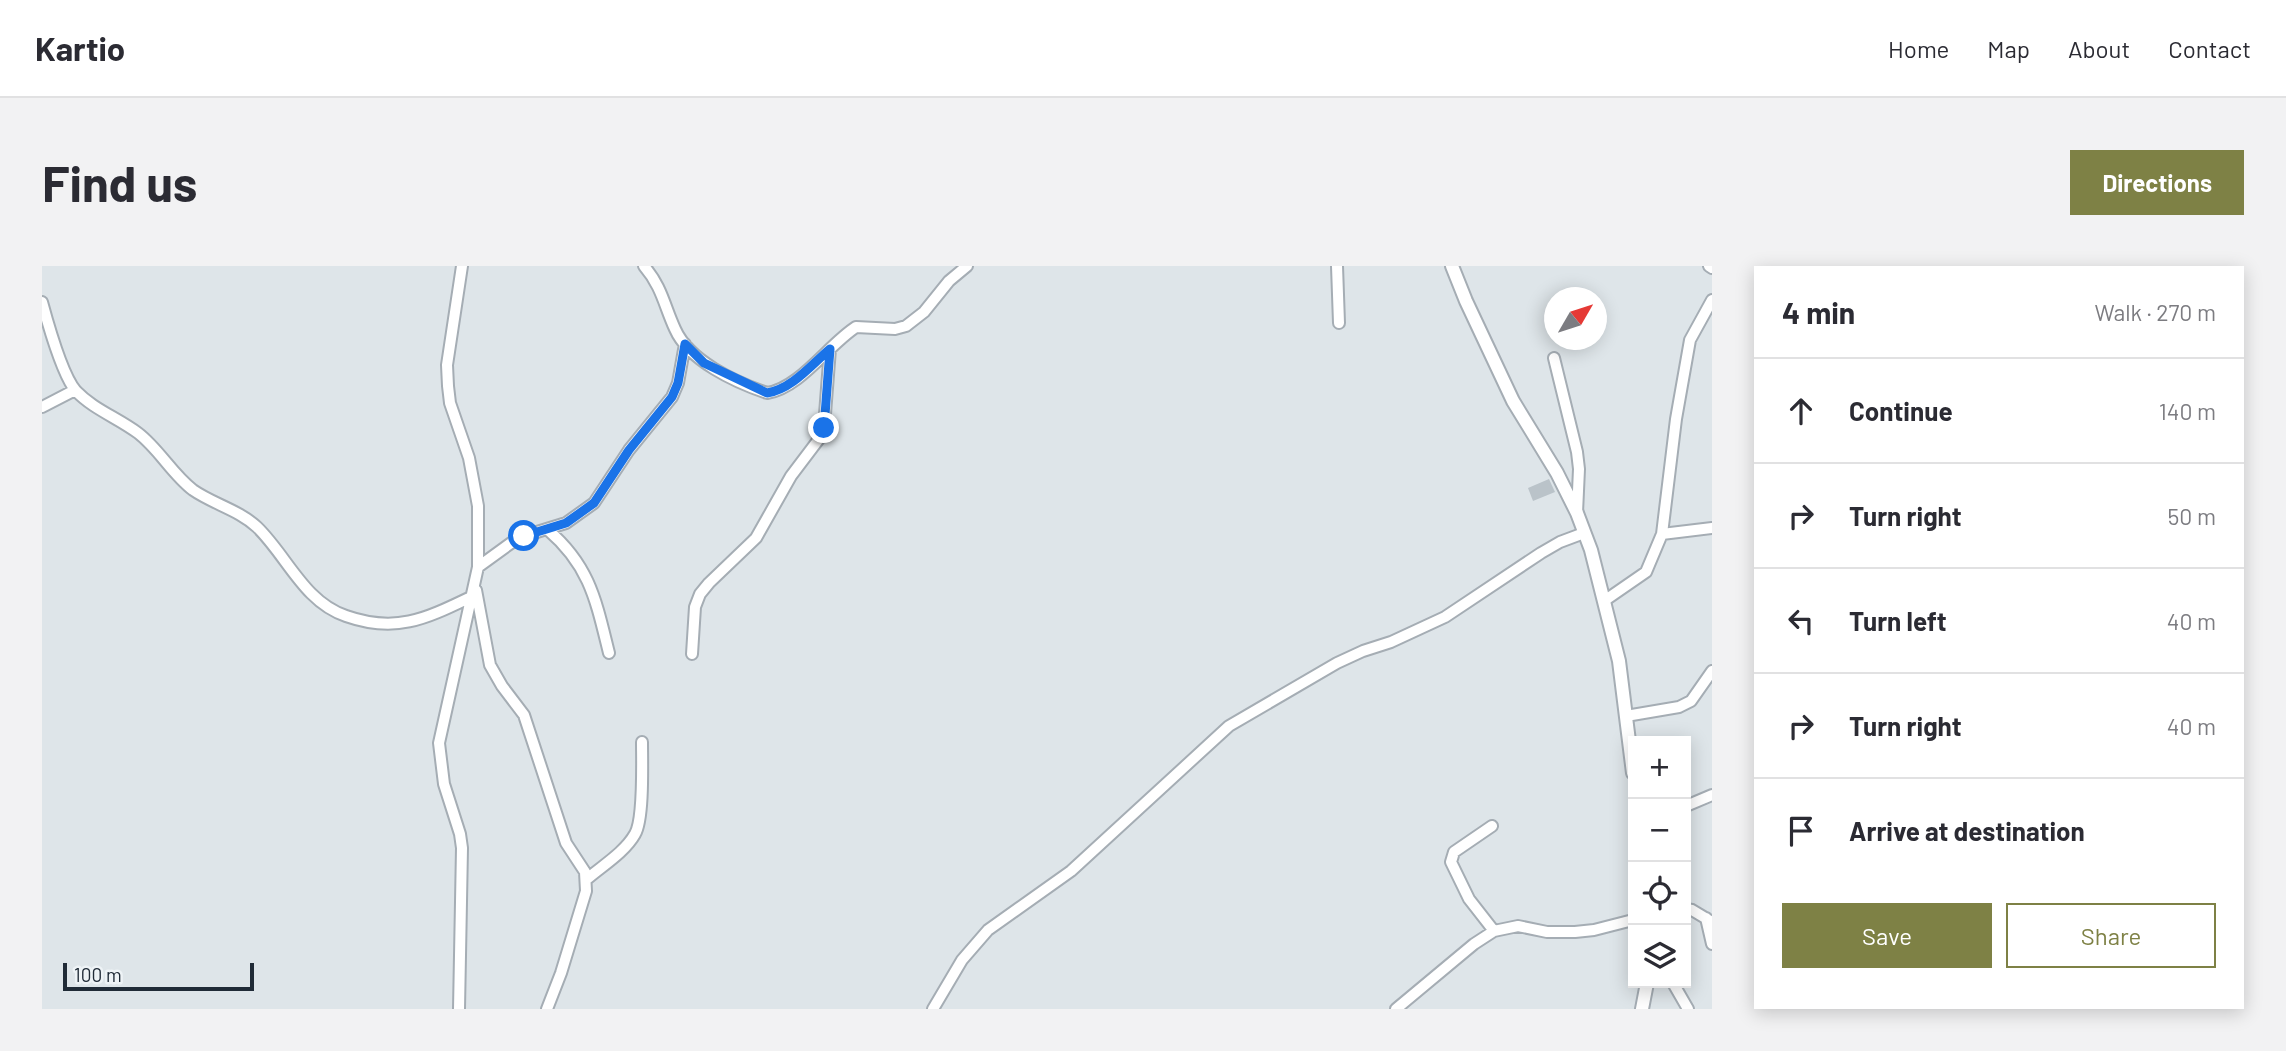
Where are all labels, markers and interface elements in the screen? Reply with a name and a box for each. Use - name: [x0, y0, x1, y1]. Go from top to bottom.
- text: Kartio: [35, 28, 125, 68]
- text: Home: [1888, 34, 1949, 63]
- text: Map: [1987, 34, 2030, 63]
- text: About: [2068, 34, 2130, 63]
- text: Contact: [2168, 34, 2251, 63]
- button: Directions: [2070, 150, 2244, 215]
- text: Find us: [42, 153, 197, 212]
- north arrow: [1544, 287, 1607, 350]
- text: 4 min: [1782, 294, 1855, 330]
- text: Walk · 270 m: [2094, 298, 2216, 326]
- icon: ahead: [1782, 392, 1820, 430]
- text: Continue: [1849, 395, 1953, 426]
- text: 140 m: [2159, 397, 2216, 425]
- route end: [808, 412, 839, 443]
- icon: right: [1782, 497, 1820, 535]
- text: Turn right: [1849, 500, 1962, 531]
- text: 50 m: [2168, 502, 2216, 530]
- route start: [508, 520, 539, 551]
- icon: left: [1782, 602, 1820, 640]
- text: Turn left: [1849, 605, 1947, 636]
- text: 40 m: [2167, 607, 2216, 635]
- icon: right: [1782, 707, 1820, 745]
- text: Turn right: [1849, 710, 1962, 741]
- text: 40 m: [2167, 712, 2216, 740]
- map controls: [1628, 736, 1691, 988]
- button: +: [1628, 736, 1691, 799]
- button: −: [1628, 799, 1691, 862]
- icon: arrive: [1782, 812, 1820, 850]
- text: Arrive at destination: [1849, 815, 2085, 846]
- button: locate: [1628, 862, 1691, 925]
- button: Save: [1782, 903, 1992, 968]
- button: Share: [2006, 903, 2216, 968]
- button: layers: [1628, 925, 1691, 988]
- scale bar: [63, 960, 254, 992]
- text: 100 m: [74, 963, 122, 986]

